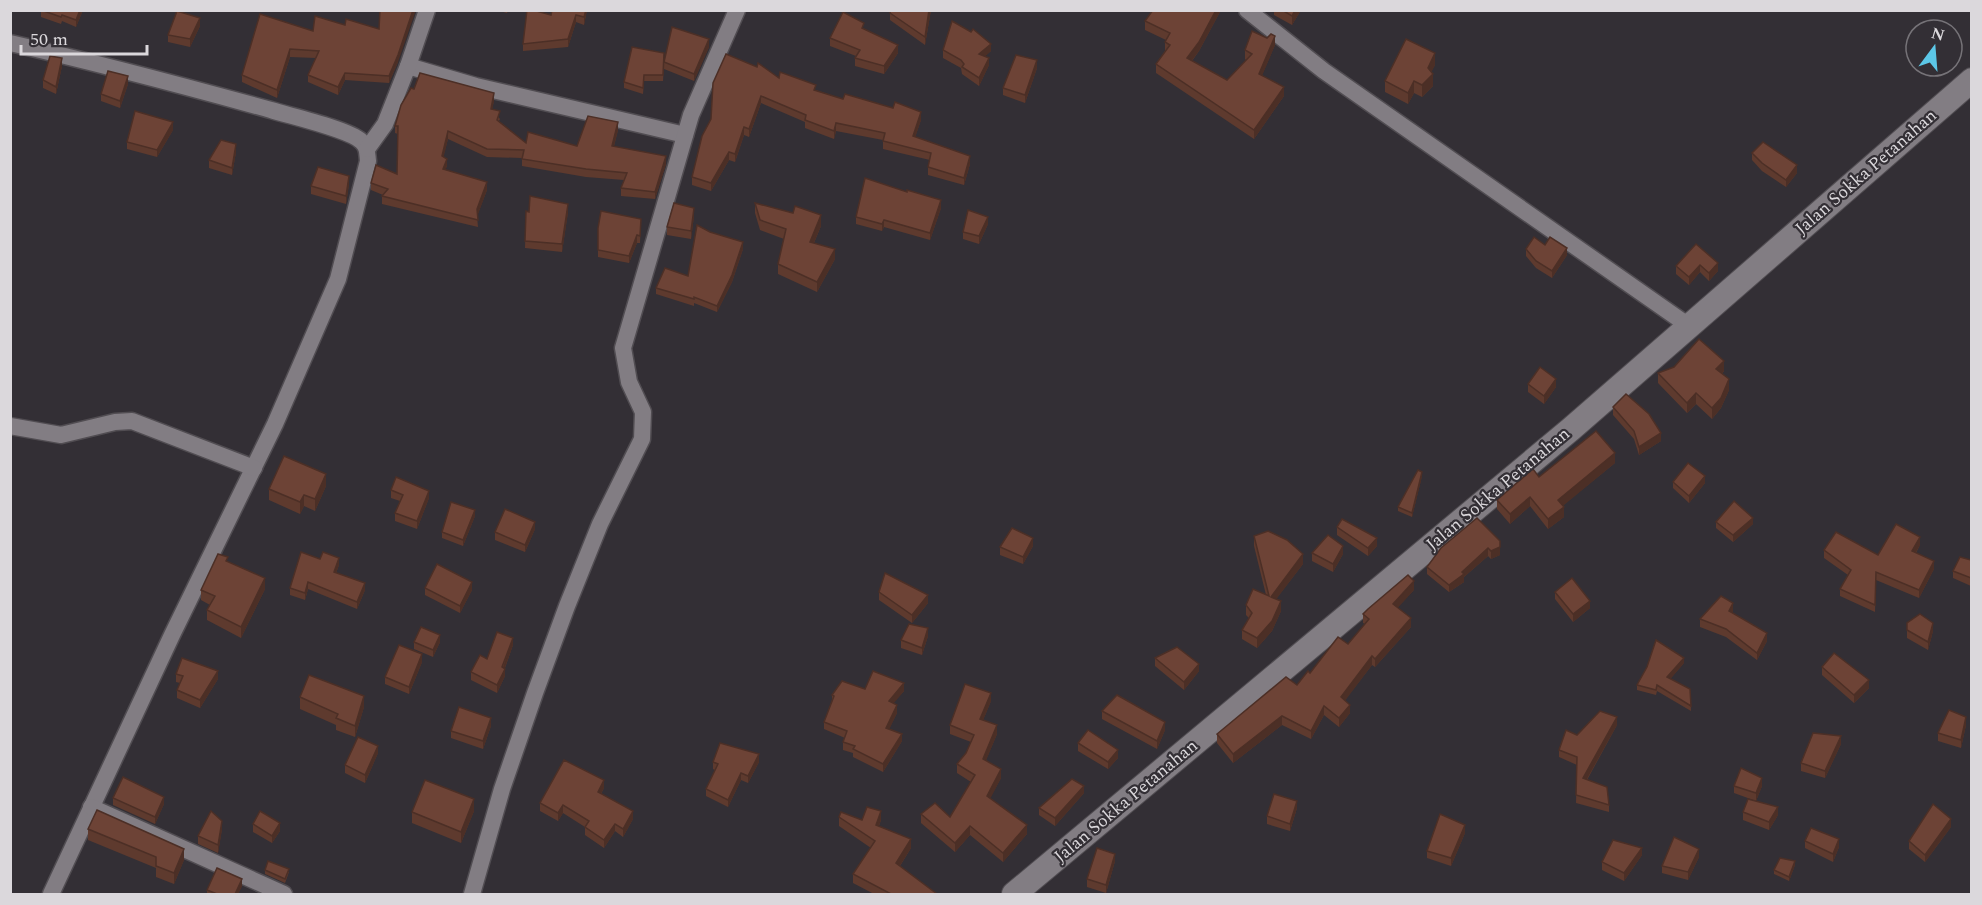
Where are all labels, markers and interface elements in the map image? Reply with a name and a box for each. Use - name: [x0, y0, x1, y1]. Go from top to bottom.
- scale bar: [21, 18, 147, 56]
- north arrow: [1904, 18, 1964, 78]
- text: N: [1928, 21, 1947, 48]
- text: 50 m: [30, 26, 68, 53]
- street label: Jalan Sokka Petanahan: [1789, 103, 1943, 241]
- street label: Jalan Sokka Petanahan: [1420, 421, 1576, 557]
- street label: Jalan Sokka Petanahan: [1048, 733, 1204, 869]

